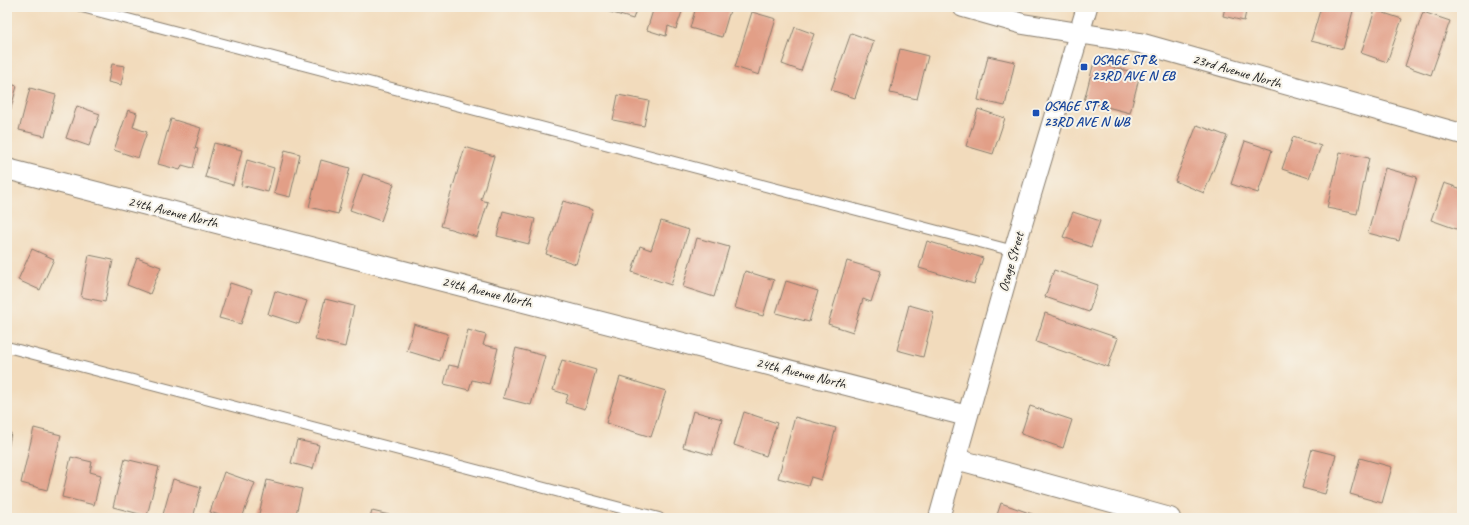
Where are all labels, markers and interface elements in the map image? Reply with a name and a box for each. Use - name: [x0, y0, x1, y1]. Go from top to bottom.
- street label: 23rd Avenue North: [1191, 50, 1285, 92]
- place label: OSAGE ST & 23RD AVE N EB: [1092, 51, 1177, 84]
- marker: OSAGE ST & 23RD AVE N EB: [1079, 62, 1089, 72]
- place label: OSAGE ST & 23RD AVE N WB: [1044, 97, 1131, 130]
- marker: OSAGE ST & 23RD AVE N WB: [1031, 108, 1041, 118]
- street label: 24th Avenue North: [126, 193, 221, 232]
- street label: Osage Street: [994, 229, 1028, 294]
- street label: 24th Avenue North: [440, 273, 535, 312]
- street label: 24th Avenue North: [754, 354, 849, 393]

